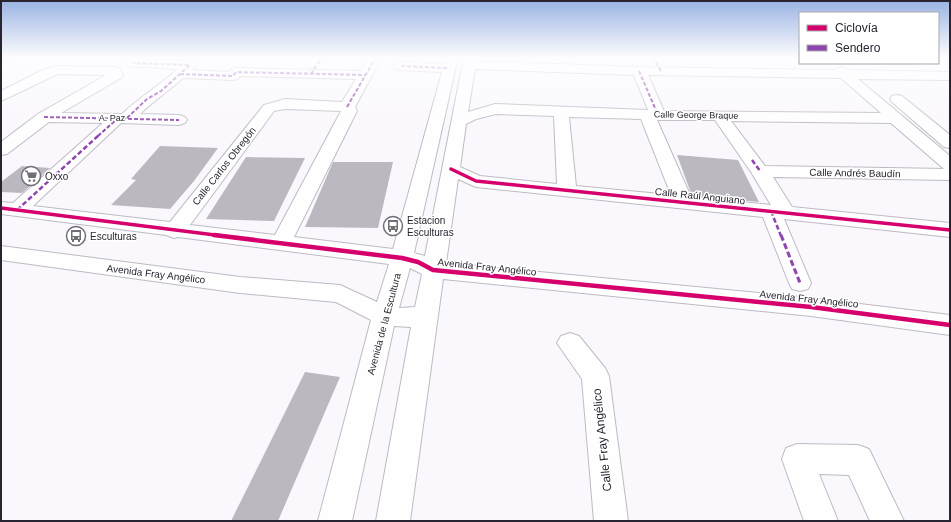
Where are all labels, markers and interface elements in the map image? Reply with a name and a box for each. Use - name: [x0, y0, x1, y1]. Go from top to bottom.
- legend: [799, 12, 939, 64]
- text: Ciclovía: [835, 21, 878, 35]
- text: Sendero: [835, 41, 881, 55]
- street label: Calle George Braque: [654, 109, 738, 121]
- street label: A. Paz: [99, 113, 126, 123]
- street label: Calle Carlos Obregón: [190, 125, 258, 207]
- supermarket icon: Oxxo: [20, 165, 42, 187]
- street label: Calle Andrés Baudín: [809, 167, 901, 179]
- place label: Oxxo: [45, 171, 69, 182]
- street label: Calle Raúl Anguiano: [654, 186, 746, 206]
- bus stop icon: Estacion Esculturas: [382, 215, 404, 237]
- place label: Estacion Esculturas: [407, 215, 454, 238]
- bus stop icon: Esculturas: [65, 225, 87, 247]
- place label: Esculturas: [90, 231, 137, 242]
- street label: Avenida Fray Angélico: [437, 256, 537, 278]
- street label: Avenida Fray Angélico: [106, 262, 206, 286]
- street label: Avenida de la Escultura: [365, 272, 403, 376]
- street label: Avenida Fray Angélico: [759, 288, 859, 310]
- street label: Calle Fray Angélico: [590, 388, 614, 492]

